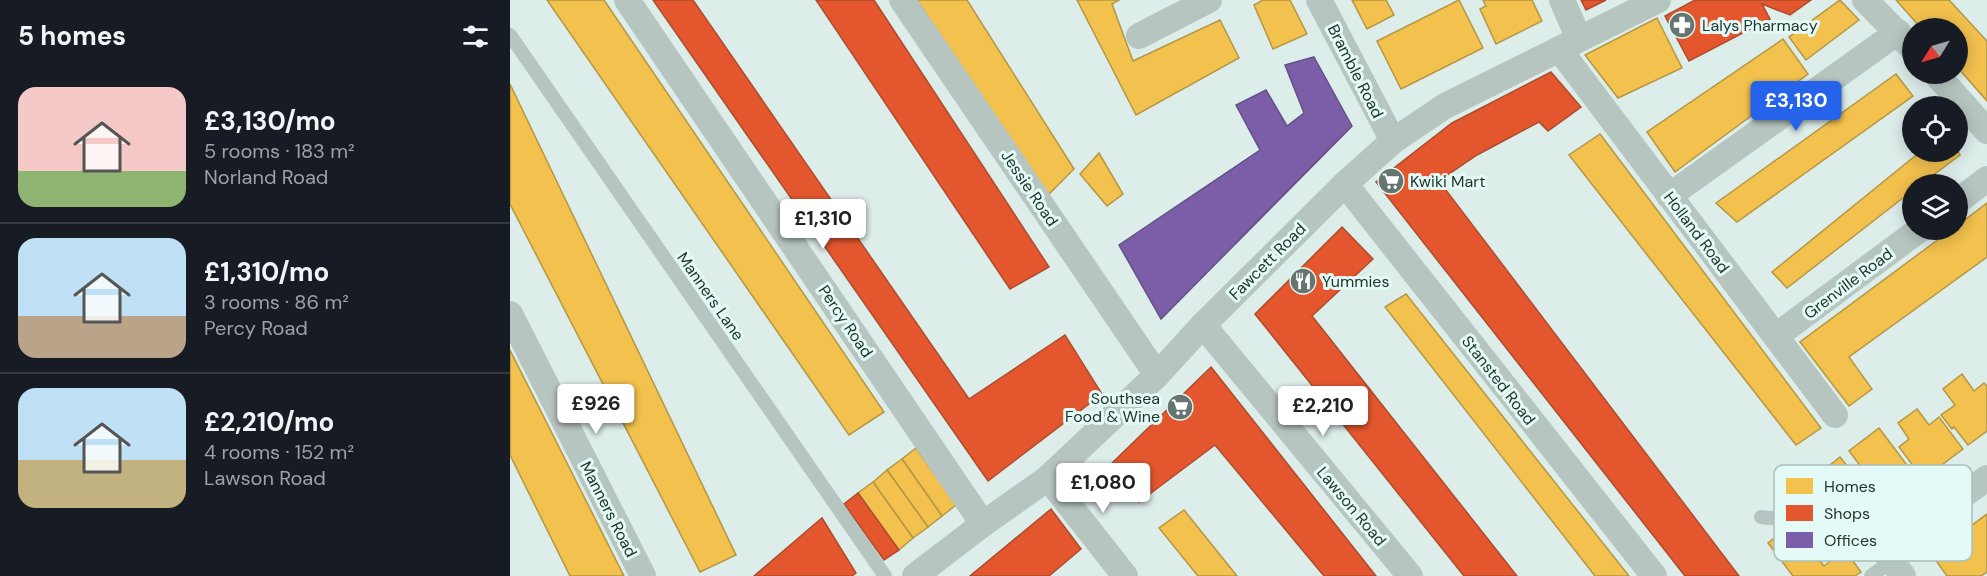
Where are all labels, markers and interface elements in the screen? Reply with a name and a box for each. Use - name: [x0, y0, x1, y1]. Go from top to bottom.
- pharmacy icon: Lalys Pharmacy: [1667, 10, 1697, 40]
- place label: Lalys Pharmacy: [1702, 15, 1818, 36]
- north arrow: [1902, 18, 1968, 84]
- map controls: [1902, 18, 1968, 240]
- text: 5 homes: [18, 19, 126, 53]
- icon: filters: [459, 20, 492, 53]
- street label: Bramble Road: [1323, 21, 1388, 122]
- pin: £3,130: [1747, 81, 1845, 132]
- text: £3,130: [1765, 87, 1827, 113]
- button: locate: [1902, 96, 1968, 162]
- text: £3,130/mo: [204, 104, 336, 138]
- icon: home: [66, 111, 138, 183]
- text: 5 rooms · 183 m²: [204, 138, 355, 164]
- street label: Jessie Road: [996, 146, 1063, 230]
- text: Norland Road: [204, 164, 328, 190]
- supermarket icon: Kwiki Mart: [1376, 166, 1406, 196]
- place label: Kwiki Mart: [1410, 171, 1485, 192]
- button: layers: [1902, 174, 1968, 240]
- street label: Holland Road: [1659, 187, 1734, 277]
- pin: £1,310: [774, 199, 872, 250]
- text: £1,310: [794, 205, 852, 231]
- street label: Fawcett Road: [1224, 218, 1310, 304]
- street label: Grenville Road: [1800, 243, 1897, 324]
- street label: Manners Lane: [672, 248, 749, 345]
- text: £1,310/mo: [204, 255, 329, 289]
- icon: home: [66, 262, 138, 334]
- restaurant icon: Yummies: [1288, 266, 1318, 296]
- place label: Yummies: [1322, 271, 1390, 292]
- street label: Percy Road: [814, 281, 878, 362]
- text: 3 rooms · 86 m²: [204, 289, 349, 315]
- text: Percy Road: [204, 315, 308, 341]
- street label: Stansted Road: [1457, 331, 1540, 429]
- pin: £926: [560, 384, 632, 435]
- pin: £2,210: [1274, 386, 1372, 437]
- place label: Southsea Food & Wine: [1065, 388, 1160, 427]
- text: £926: [571, 390, 621, 416]
- supermarket icon: Southsea Food & Wine: [1165, 392, 1195, 422]
- text: £2,210: [1292, 392, 1354, 418]
- text: £2,210/mo: [204, 405, 334, 439]
- icon: home: [66, 412, 138, 484]
- text: 4 rooms · 152 m²: [204, 439, 354, 465]
- street label: Manners Road: [575, 458, 642, 561]
- street label: Lawson Road: [1312, 462, 1391, 550]
- pin: £1,080: [1054, 463, 1152, 514]
- text: Lawson Road: [204, 465, 326, 491]
- legend: [1774, 465, 1972, 561]
- text: £1,080: [1070, 469, 1136, 495]
- text: Homes: [1824, 476, 1876, 497]
- text: Shops: [1824, 503, 1870, 524]
- text: Offices: [1824, 530, 1877, 551]

